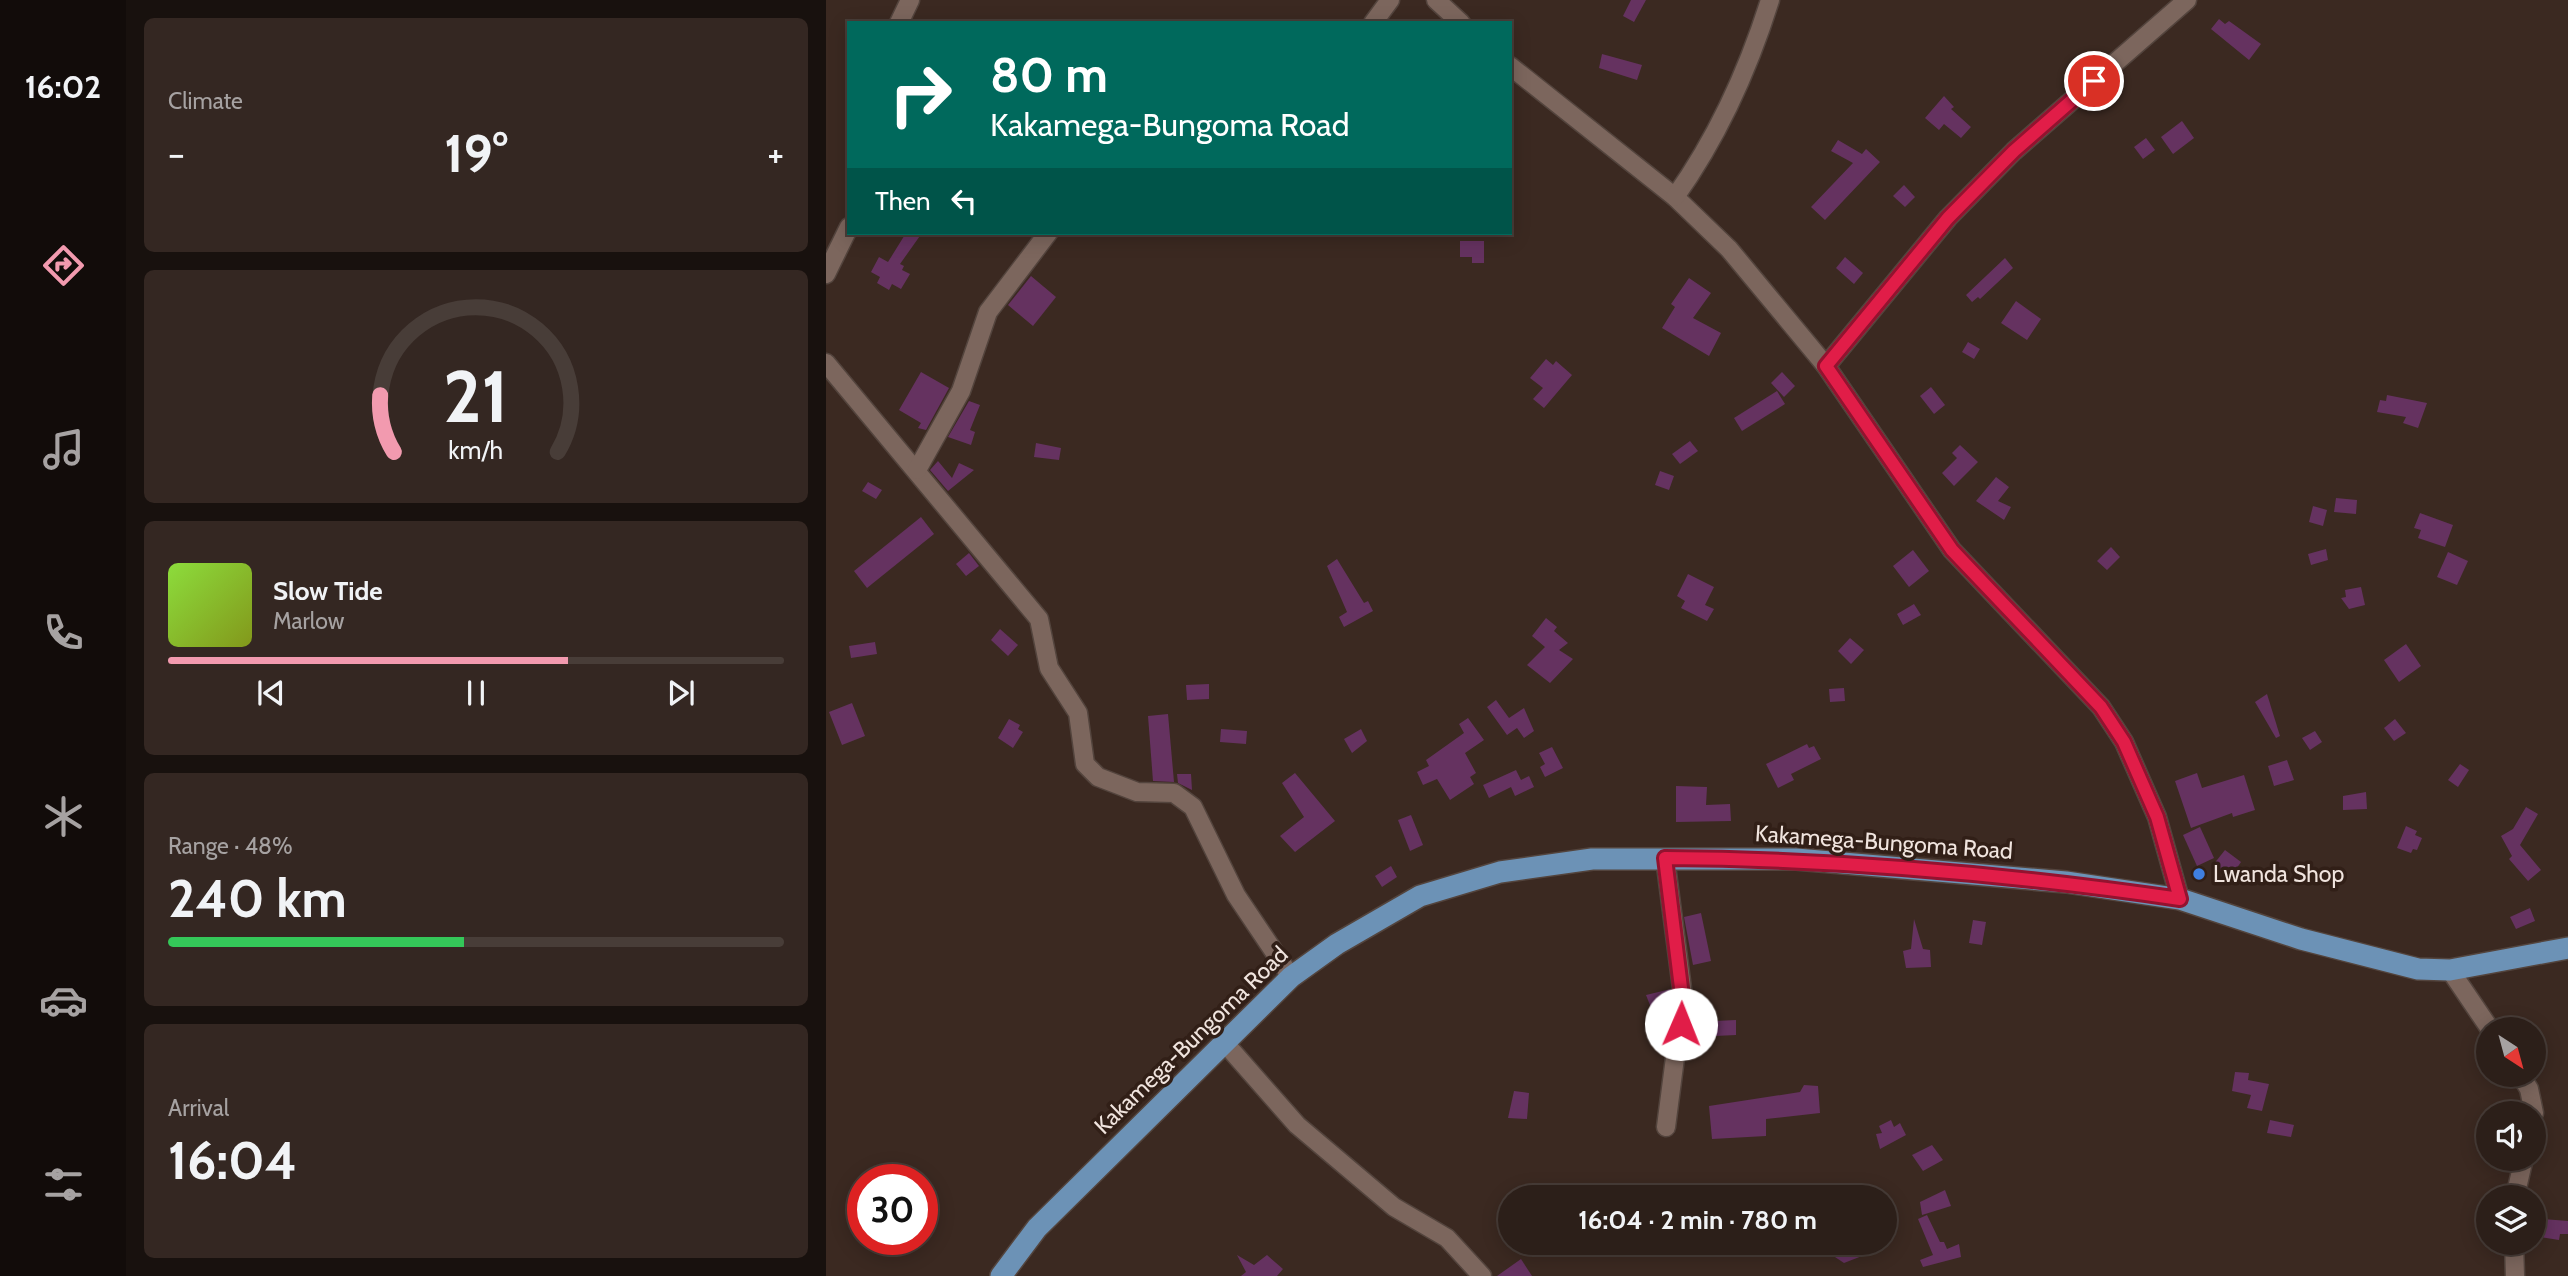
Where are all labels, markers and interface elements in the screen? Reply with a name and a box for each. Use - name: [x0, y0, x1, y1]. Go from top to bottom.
- text: 80 m: [990, 45, 1108, 104]
- icon: right: [875, 49, 966, 140]
- pin: [2064, 51, 2124, 111]
- icon: arrive: [2075, 62, 2113, 100]
- text: 16:02: [25, 67, 101, 106]
- text: Climate: [168, 87, 243, 115]
- text: Kakamega-Bungoma Road: [990, 105, 1350, 144]
- text: 19°: [444, 122, 508, 185]
- text: −: [168, 130, 185, 177]
- text: +: [767, 130, 784, 177]
- icon: left: [945, 182, 983, 220]
- text: Then: [875, 185, 931, 217]
- icon: directions: [39, 241, 88, 290]
- text: 21: [443, 353, 509, 441]
- icon: music: [39, 425, 88, 474]
- text: km/h: [449, 435, 503, 465]
- text: Slow Tide: [273, 575, 383, 607]
- text: Marlow: [273, 607, 344, 635]
- icon: phone: [39, 608, 88, 657]
- icon: previous: [252, 674, 290, 712]
- icon: pause: [457, 674, 495, 712]
- icon: next: [662, 674, 700, 712]
- icon: climate: [39, 792, 88, 841]
- street label: Kakamega-Bungoma Road: [1754, 819, 2014, 865]
- text: Range · 48%: [168, 832, 293, 860]
- place label: Lwanda Shop: [2213, 860, 2344, 888]
- marker: Lwanda Shop: [2191, 866, 2207, 882]
- text: 240 km: [168, 867, 347, 930]
- street label: Kakamega-Bungoma Road: [1088, 940, 1294, 1140]
- icon: car: [39, 976, 88, 1025]
- position arrow: [1644, 987, 1718, 1061]
- north arrow: [2476, 1017, 2546, 1087]
- map controls: [2476, 1017, 2546, 1255]
- text: Arrival: [168, 1094, 229, 1122]
- button: sound: [2476, 1101, 2546, 1171]
- text: 16:04: [168, 1129, 297, 1192]
- icon: filters: [39, 1160, 88, 1209]
- speed limit sign: 30: [847, 1164, 938, 1255]
- button: layers: [2476, 1185, 2546, 1255]
- text: 16:04 · 2 min · 780 m: [1578, 1204, 1817, 1236]

